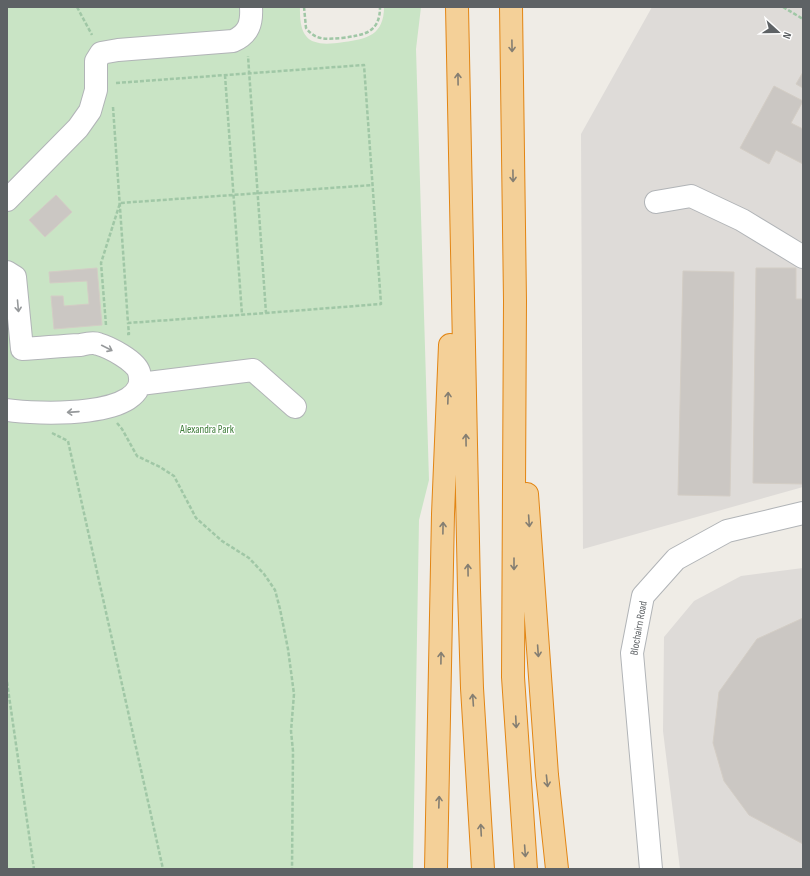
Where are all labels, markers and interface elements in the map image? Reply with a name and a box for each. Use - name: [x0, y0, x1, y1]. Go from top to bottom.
- north arrow: [758, 12, 798, 52]
- text: N: [780, 30, 794, 41]
- one-way arrow: [508, 39, 516, 52]
- one-way arrow: [454, 73, 462, 86]
- one-way arrow: [510, 169, 517, 182]
- one-way arrow: [14, 299, 21, 312]
- one-way arrow: [101, 345, 113, 353]
- one-way arrow: [444, 392, 452, 405]
- one-way arrow: [67, 408, 80, 416]
- park label: Alexandra Park: [179, 423, 235, 436]
- one-way arrow: [462, 434, 469, 447]
- one-way arrow: [526, 514, 533, 527]
- one-way arrow: [439, 522, 447, 535]
- one-way arrow: [510, 557, 518, 570]
- one-way arrow: [465, 564, 472, 577]
- street label: Blochairn Road: [627, 600, 650, 656]
- one-way arrow: [534, 644, 541, 657]
- one-way arrow: [437, 652, 445, 665]
- one-way arrow: [469, 694, 476, 707]
- one-way arrow: [512, 715, 519, 728]
- one-way arrow: [544, 774, 551, 787]
- one-way arrow: [435, 796, 443, 809]
- one-way arrow: [477, 824, 484, 837]
- one-way arrow: [521, 844, 528, 857]

